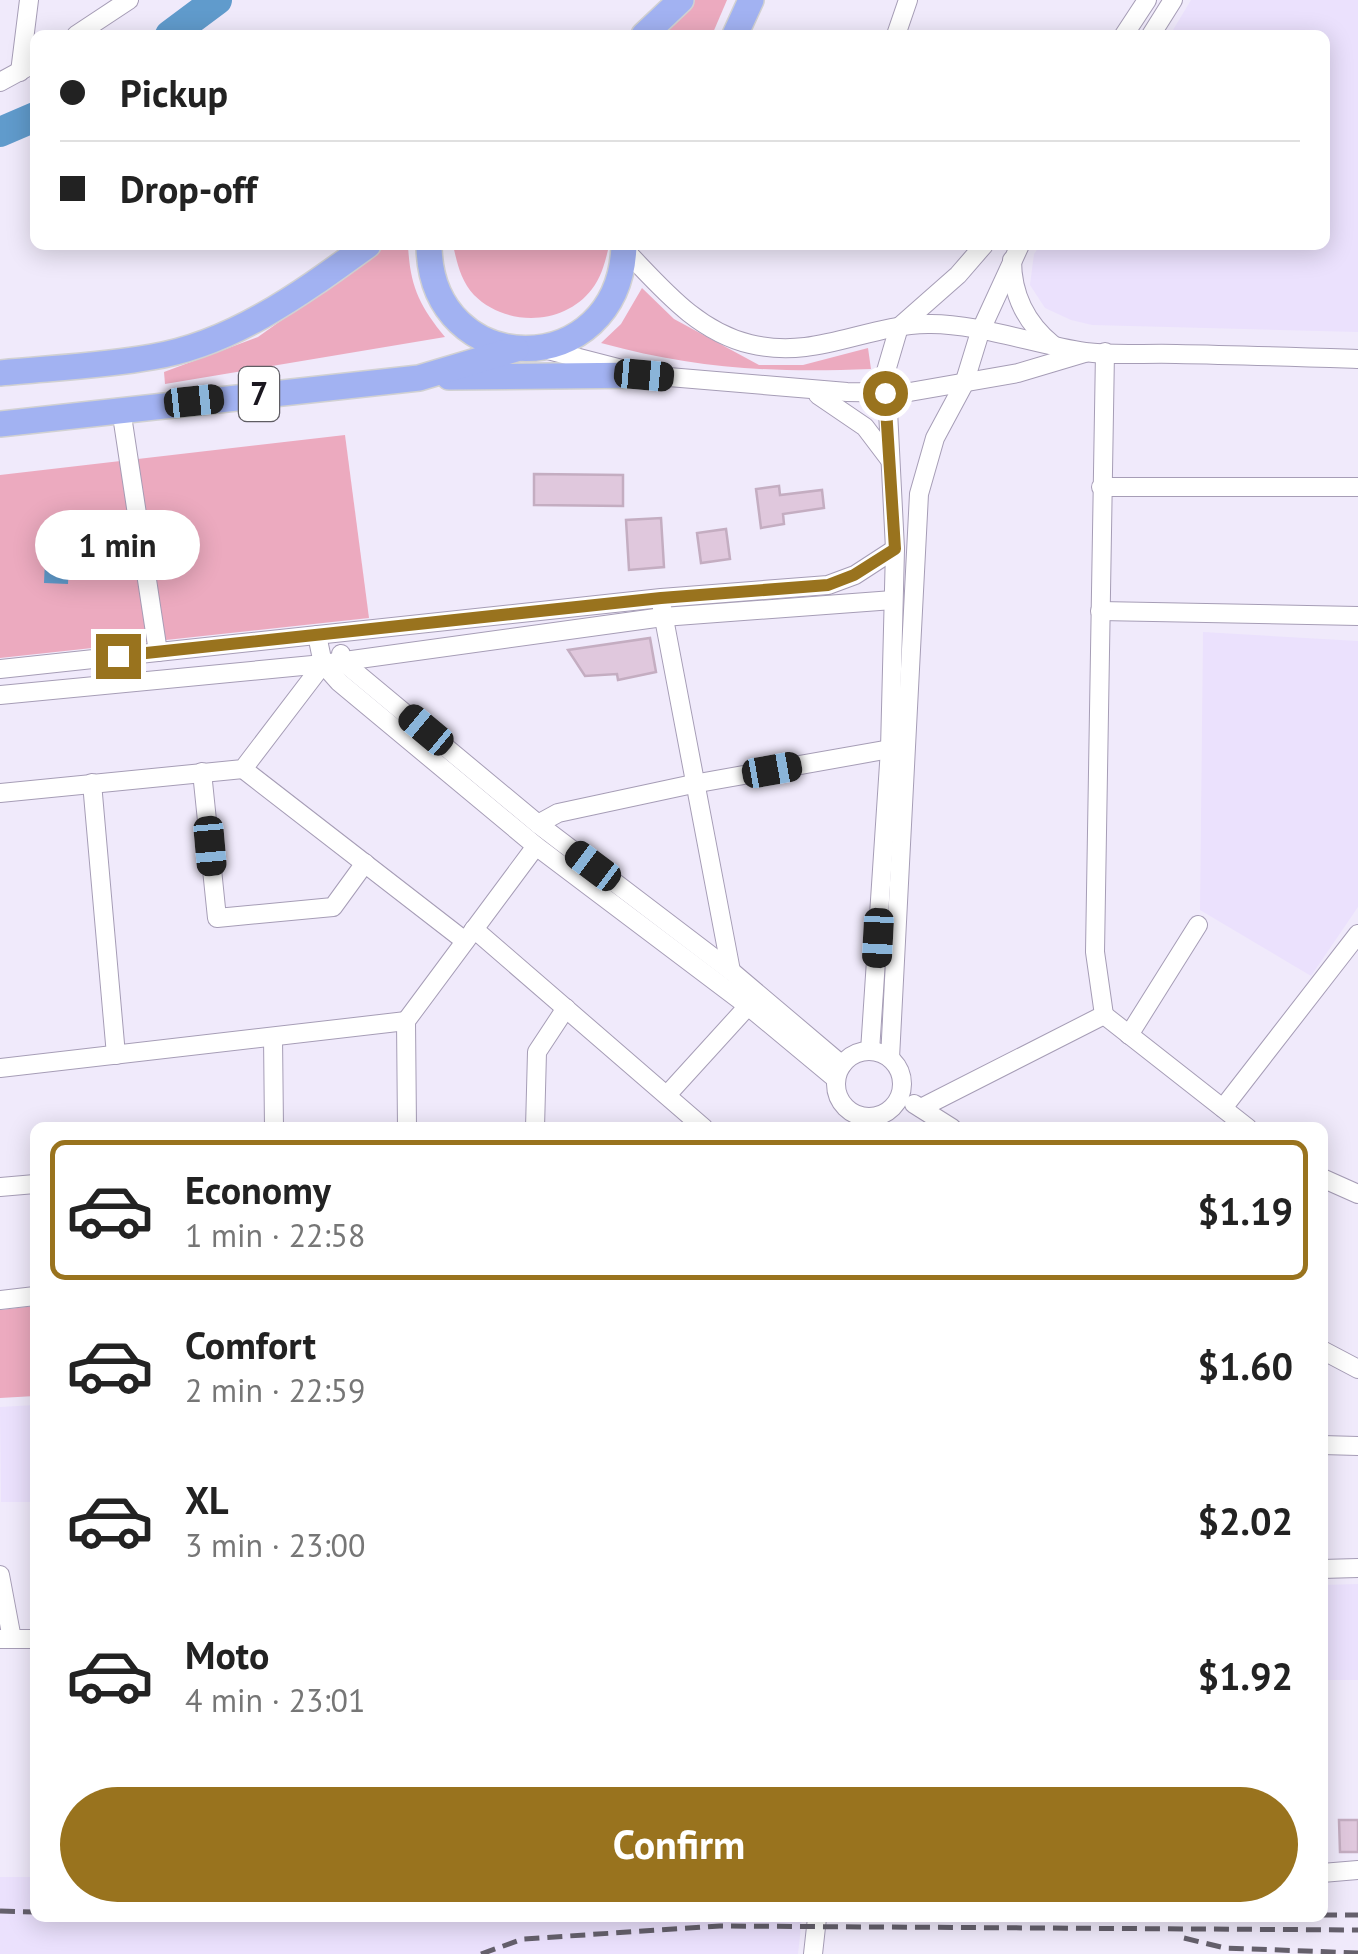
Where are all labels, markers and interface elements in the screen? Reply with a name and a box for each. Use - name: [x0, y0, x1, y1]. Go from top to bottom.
- text: Pickup: [120, 68, 228, 117]
- text: Drop-off: [120, 164, 257, 213]
- car: [613, 357, 675, 393]
- road number: 7: [239, 367, 279, 421]
- route start: [863, 371, 908, 416]
- car: [163, 383, 225, 419]
- callout: 1 min: [36, 511, 200, 581]
- text: 1 min: [78, 524, 157, 566]
- route end: [96, 634, 141, 679]
- car: [393, 699, 459, 761]
- car: [740, 750, 804, 790]
- car: [192, 815, 228, 877]
- car: [560, 836, 626, 896]
- car: [861, 907, 895, 969]
- icon: car: [65, 1165, 155, 1255]
- text: Economy: [185, 1165, 331, 1214]
- text: $1.19: [1197, 1186, 1293, 1235]
- text: 1 min · 22:58: [185, 1214, 365, 1256]
- icon: car: [65, 1320, 155, 1410]
- text: Comfort: [185, 1320, 316, 1369]
- text: $1.60: [1197, 1341, 1293, 1390]
- text: 2 min · 22:59: [185, 1369, 365, 1411]
- icon: car: [65, 1475, 155, 1565]
- text: XL: [185, 1475, 229, 1524]
- text: $2.02: [1197, 1496, 1293, 1545]
- text: 3 min · 23:00: [185, 1524, 365, 1566]
- icon: car: [65, 1630, 155, 1720]
- text: Moto: [185, 1630, 269, 1679]
- text: $1.92: [1197, 1651, 1293, 1700]
- text: 4 min · 23:01: [185, 1679, 365, 1721]
- button: Confirm: [60, 1787, 1298, 1902]

